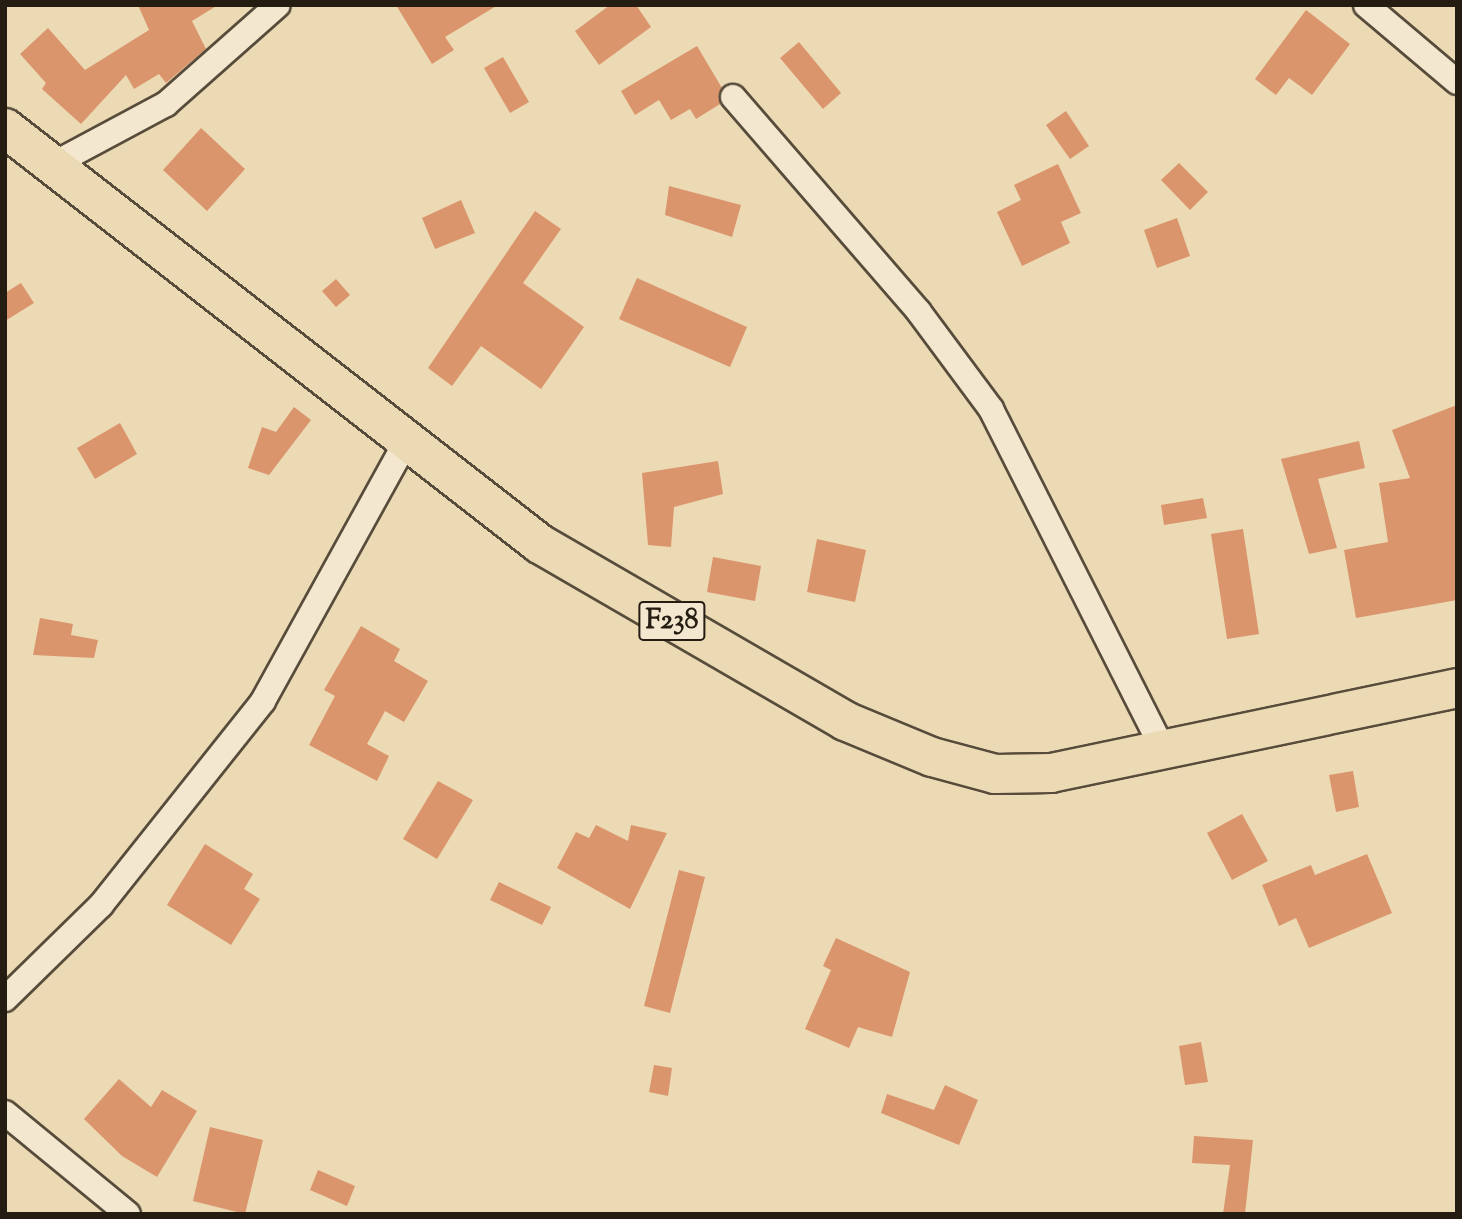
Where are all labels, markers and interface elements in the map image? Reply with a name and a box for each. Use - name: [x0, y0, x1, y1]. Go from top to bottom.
- road number: F238: [637, 596, 707, 646]

